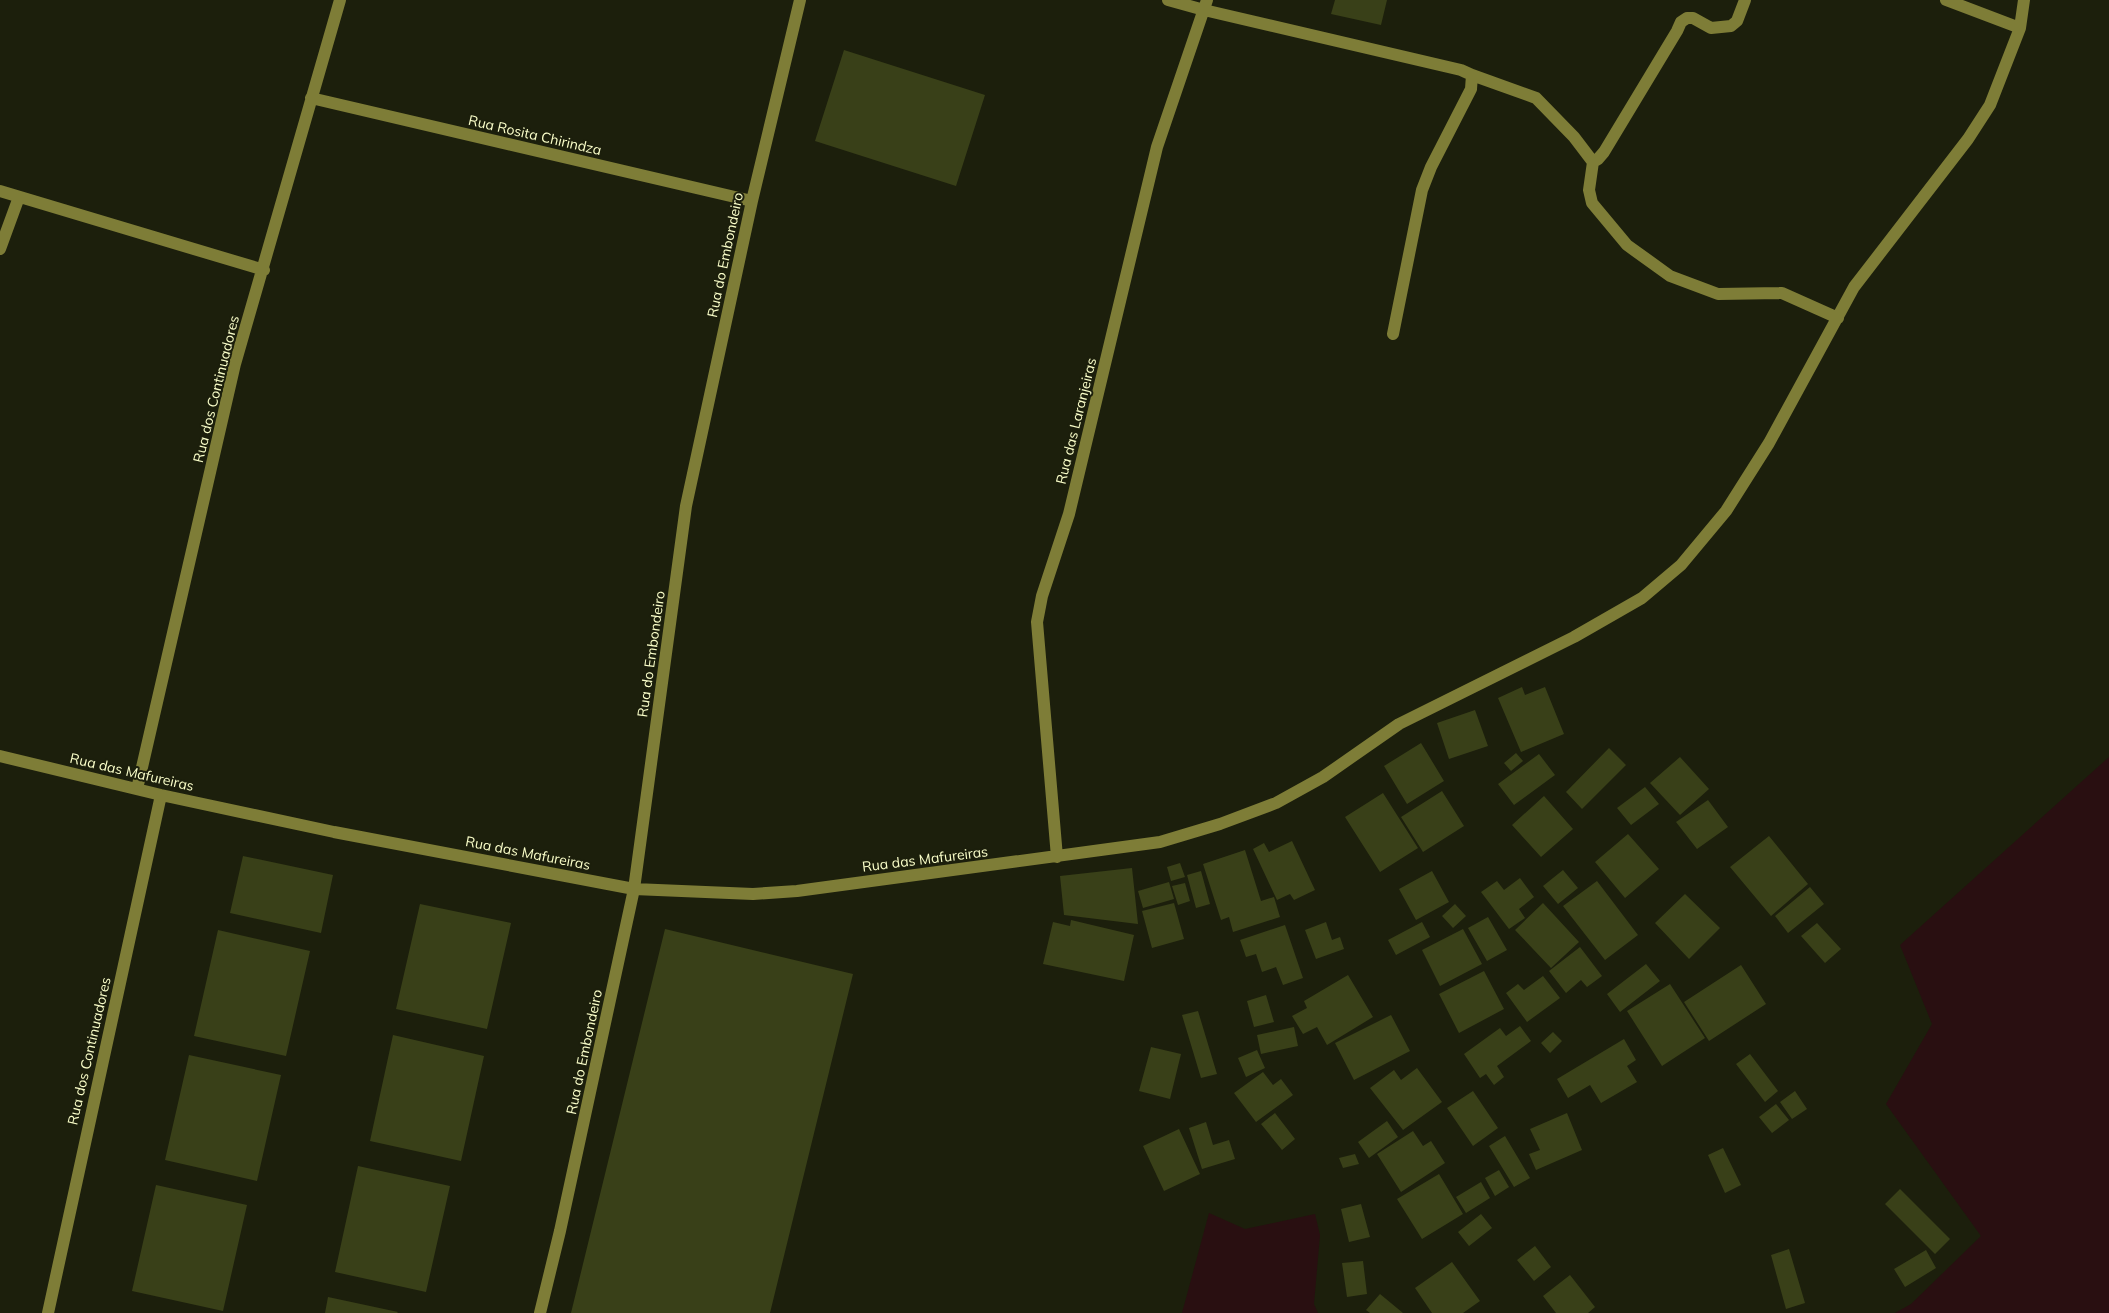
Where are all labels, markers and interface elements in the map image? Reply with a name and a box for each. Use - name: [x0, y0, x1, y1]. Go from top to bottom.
- street label: Rua Rosita Chirindza: [467, 111, 603, 159]
- street label: Rua do Embondeiro: [703, 191, 747, 319]
- street label: Rua dos Continuadores: [189, 314, 243, 464]
- street label: Rua das Laranjeiras: [1052, 356, 1100, 486]
- street label: Rua do Embondeiro: [633, 590, 669, 718]
- street label: Rua das Mafureiras: [68, 749, 196, 795]
- street label: Rua das Mafureiras: [464, 832, 592, 874]
- street label: Rua das Mafureiras: [861, 842, 989, 876]
- street label: Rua dos Continuadores: [63, 975, 115, 1127]
- street label: Rua do Embondeiro: [562, 988, 606, 1116]

